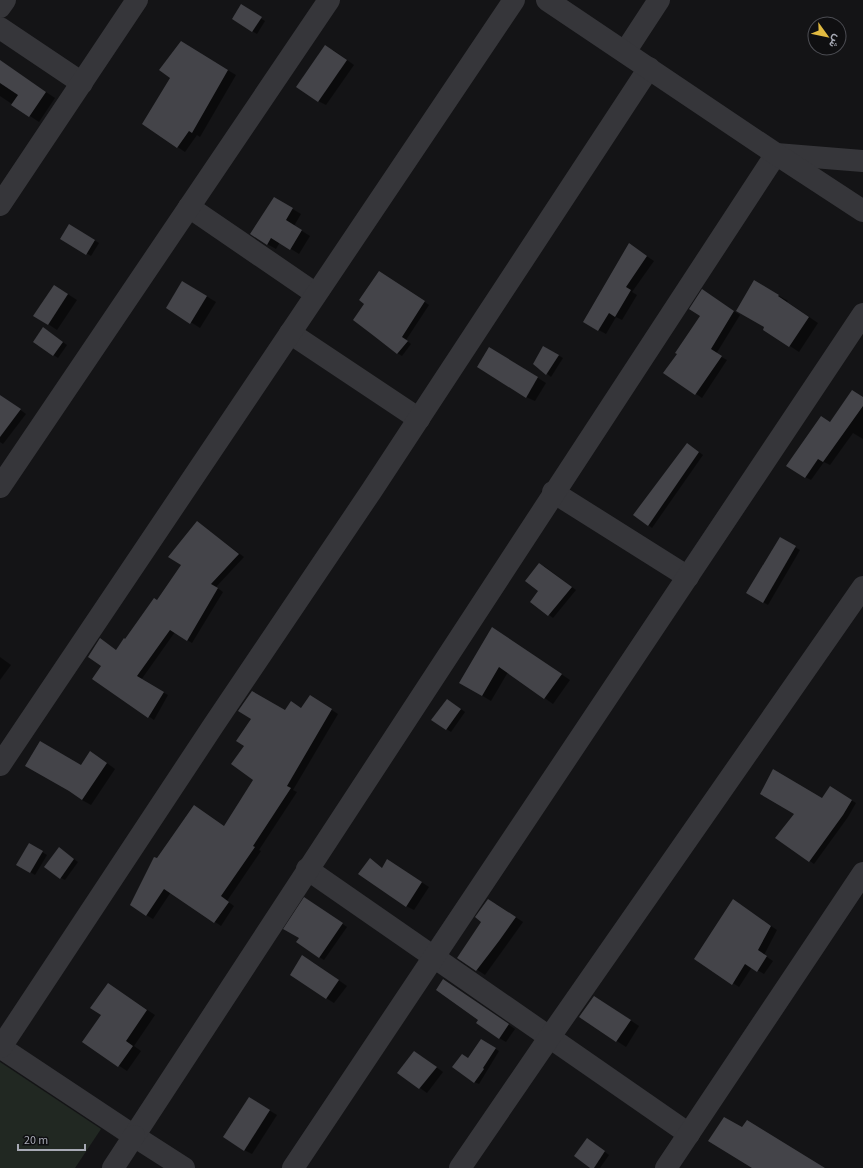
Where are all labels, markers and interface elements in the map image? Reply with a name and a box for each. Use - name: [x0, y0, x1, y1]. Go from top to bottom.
- north arrow: [807, 16, 847, 56]
- text: ش: [825, 32, 845, 51]
- scale bar: [18, 1126, 85, 1152]
- text: 20 m: [24, 1132, 48, 1149]

